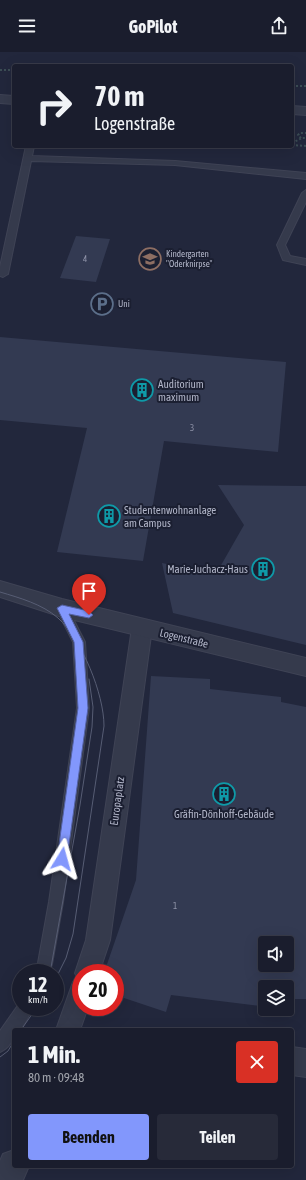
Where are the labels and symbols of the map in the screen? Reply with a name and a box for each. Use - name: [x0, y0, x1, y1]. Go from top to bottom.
- school or university icon: Kindergarten "Oderknirpse": [137, 246, 163, 272]
- place label: Kindergarten "Oderknirpse": [166, 249, 213, 269]
- house number: 4: [83, 254, 87, 264]
- parking icon: Uni: [89, 291, 115, 317]
- place label: Uni: [118, 299, 130, 309]
- building icon: Auditorium maximum: [129, 377, 155, 403]
- place label: Auditorium maximum: [158, 378, 204, 403]
- house number: 3: [190, 423, 194, 433]
- building icon: Studentenwohnanlage am Campus: [96, 503, 122, 529]
- place label: Studentenwohnanlage am Campus: [124, 504, 216, 529]
- building icon: Marie-Juchacz-Haus: [250, 556, 276, 582]
- place label: Marie-Juchacz-Haus: [167, 563, 248, 575]
- pin: [72, 574, 106, 615]
- street label: Logenstraße: [158, 626, 210, 650]
- street label: Europaplatz: [108, 776, 126, 826]
- building icon: Gräfin-Dönhoff-Gebäude: [211, 781, 237, 807]
- place label: Gräfin-Dönhoff-Gebäude: [174, 808, 274, 820]
- position arrow: [41, 838, 83, 880]
- house number: 1: [173, 901, 177, 911]
- speed limit sign: 20: [72, 964, 124, 1016]

